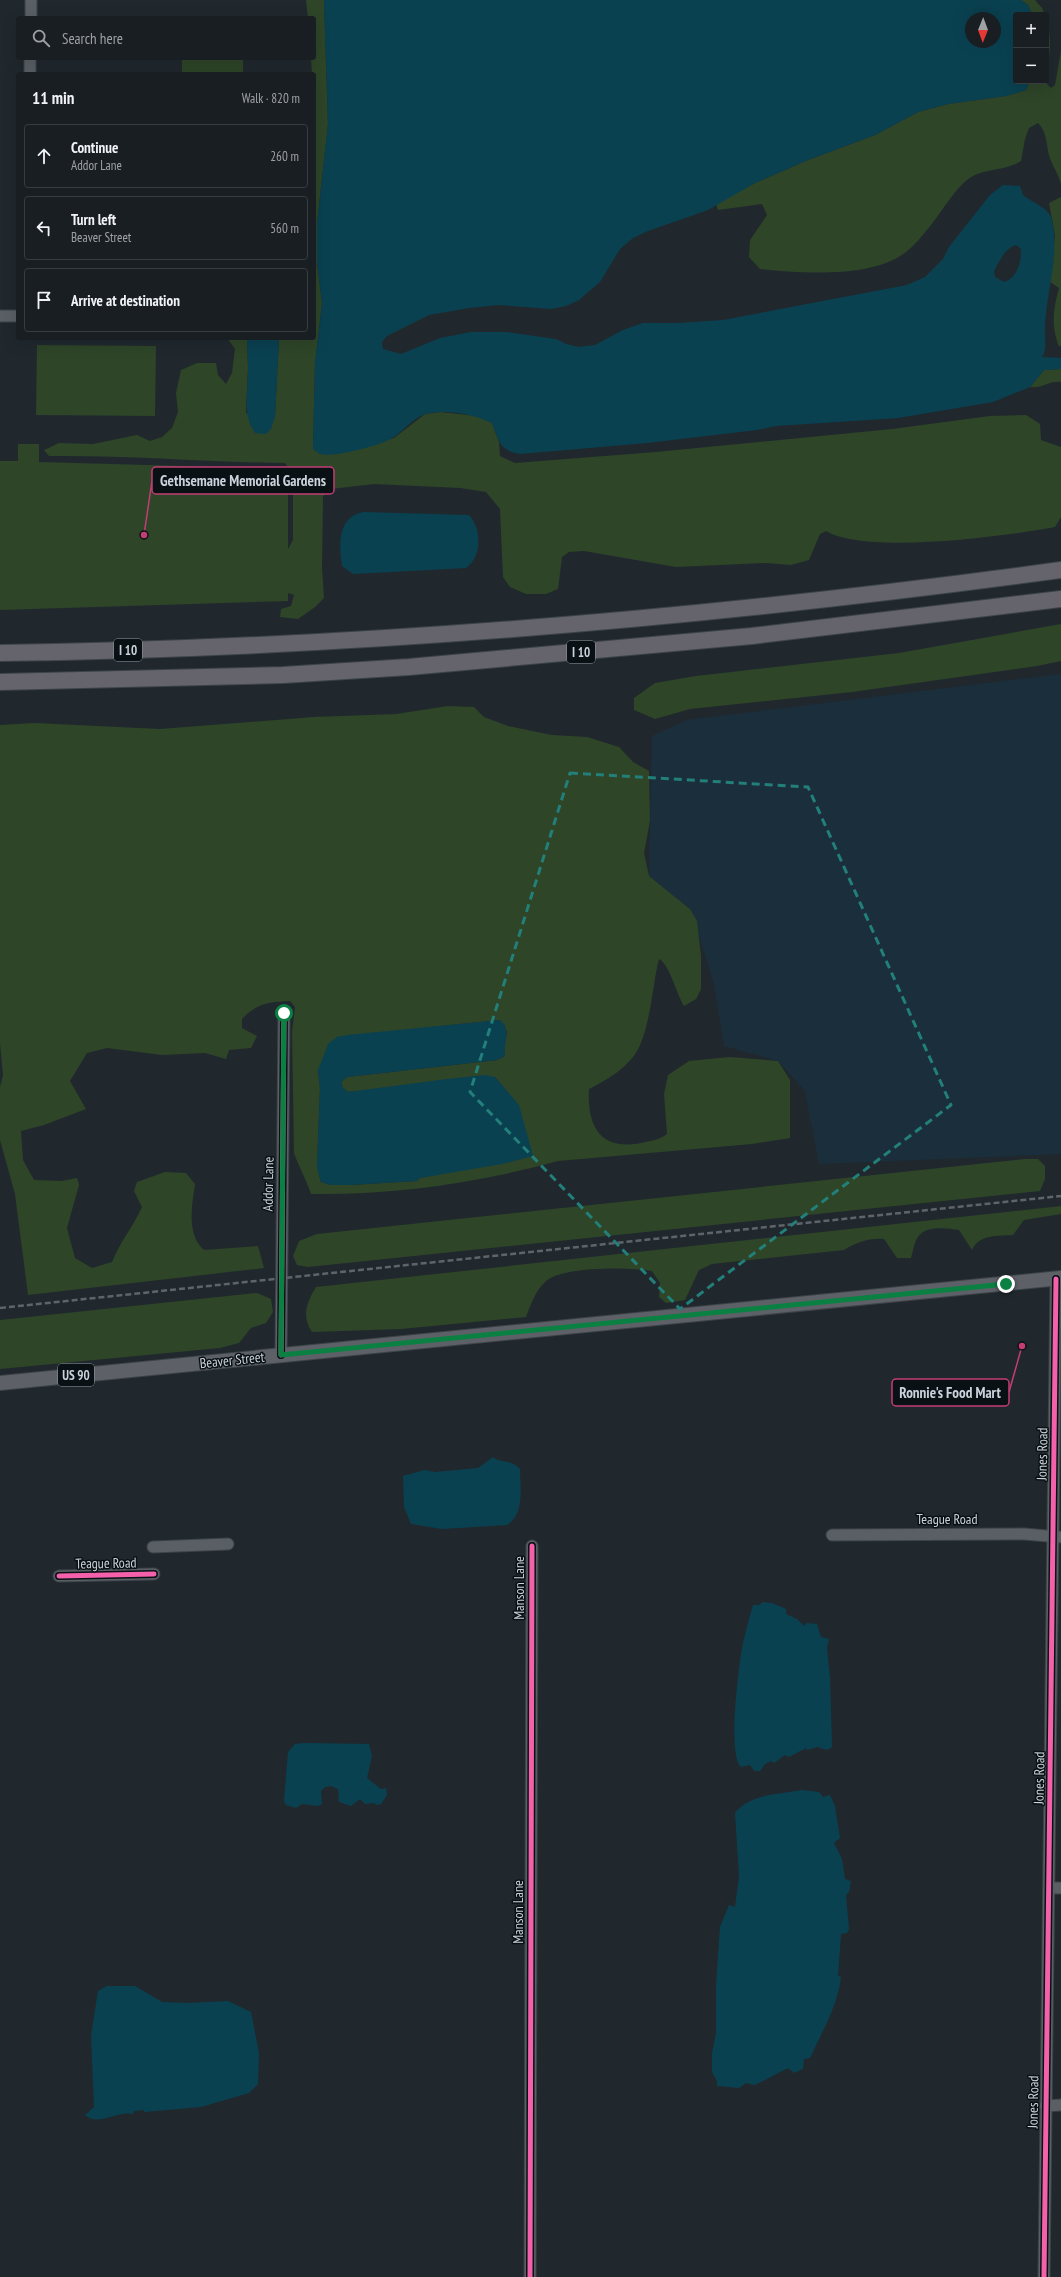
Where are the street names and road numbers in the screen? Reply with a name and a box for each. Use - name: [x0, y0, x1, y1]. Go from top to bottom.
- road number: I 10: [114, 639, 142, 661]
- road number: I 10: [567, 641, 595, 663]
- street label: Addor Lane: [259, 1156, 277, 1212]
- street label: Beaver Street: [199, 1348, 265, 1372]
- road number: US 90: [58, 1364, 94, 1386]
- street label: Jones Road: [1033, 1427, 1051, 1482]
- street label: Teague Road: [917, 1510, 977, 1528]
- street label: Teague Road: [75, 1553, 137, 1573]
- street label: Manson Lane: [510, 1556, 528, 1620]
- street label: Jones Road: [1030, 1751, 1048, 1806]
- street label: Manson Lane: [509, 1880, 527, 1944]
- street label: Jones Road: [1024, 2075, 1042, 2130]

